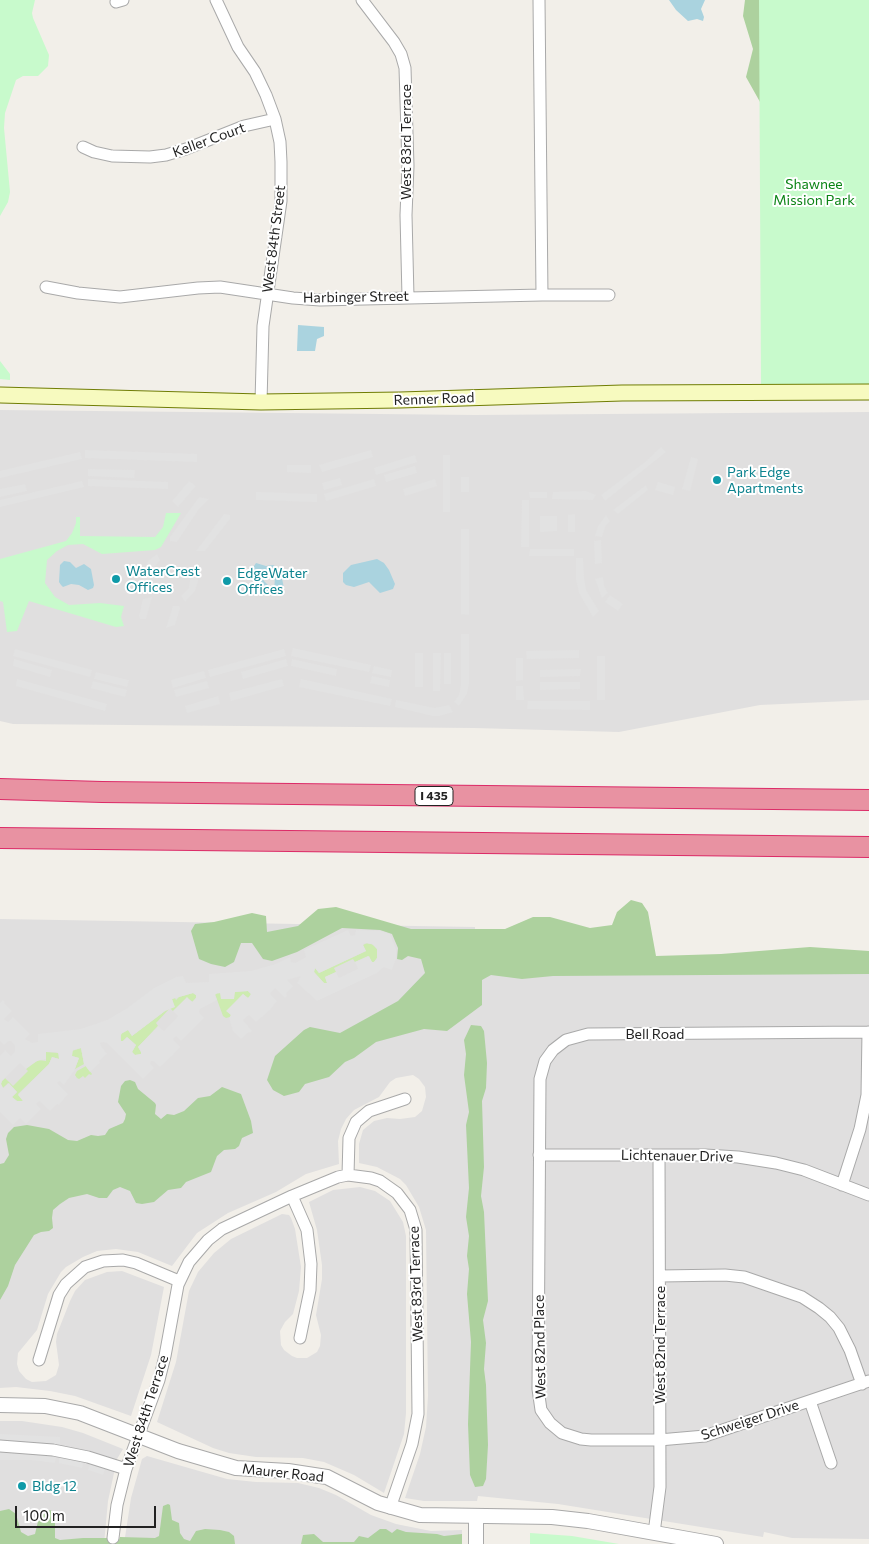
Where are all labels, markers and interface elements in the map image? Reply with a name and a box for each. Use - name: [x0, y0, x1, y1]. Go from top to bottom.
- street label: West 83rd Terrace: [398, 84, 414, 200]
- street label: Keller Court: [170, 119, 248, 161]
- park label: Shawnee Mission Park: [773, 176, 855, 208]
- street label: West 84th Street: [259, 184, 289, 294]
- street label: Harbinger Street: [303, 288, 409, 306]
- street label: Renner Road: [393, 389, 475, 409]
- place label: Park Edge Apartments: [727, 464, 803, 497]
- marker: Park Edge Apartments: [711, 474, 723, 486]
- place label: WaterCrest Offices: [126, 563, 200, 596]
- place label: EdgeWater Offices: [237, 565, 308, 598]
- marker: WaterCrest Offices: [110, 573, 122, 585]
- marker: EdgeWater Offices: [221, 575, 233, 587]
- road number: I 435: [415, 786, 453, 806]
- street label: Bell Road: [626, 1026, 684, 1042]
- street label: Lichtenauer Drive: [621, 1147, 733, 1165]
- street label: West 83rd Terrace: [406, 1226, 426, 1342]
- street label: West 82nd Terrace: [652, 1286, 668, 1404]
- street label: West 82nd Place: [531, 1295, 549, 1399]
- street label: West 84th Terrace: [120, 1353, 172, 1469]
- street label: Schweiger Drive: [699, 1396, 801, 1444]
- street label: Maurer Road: [241, 1460, 325, 1486]
- place label: Bldg 12: [32, 1478, 77, 1494]
- marker: Bldg 12: [16, 1480, 28, 1492]
- scale bar: [18, 1496, 159, 1528]
- text: 100 m: [23, 1506, 65, 1524]

